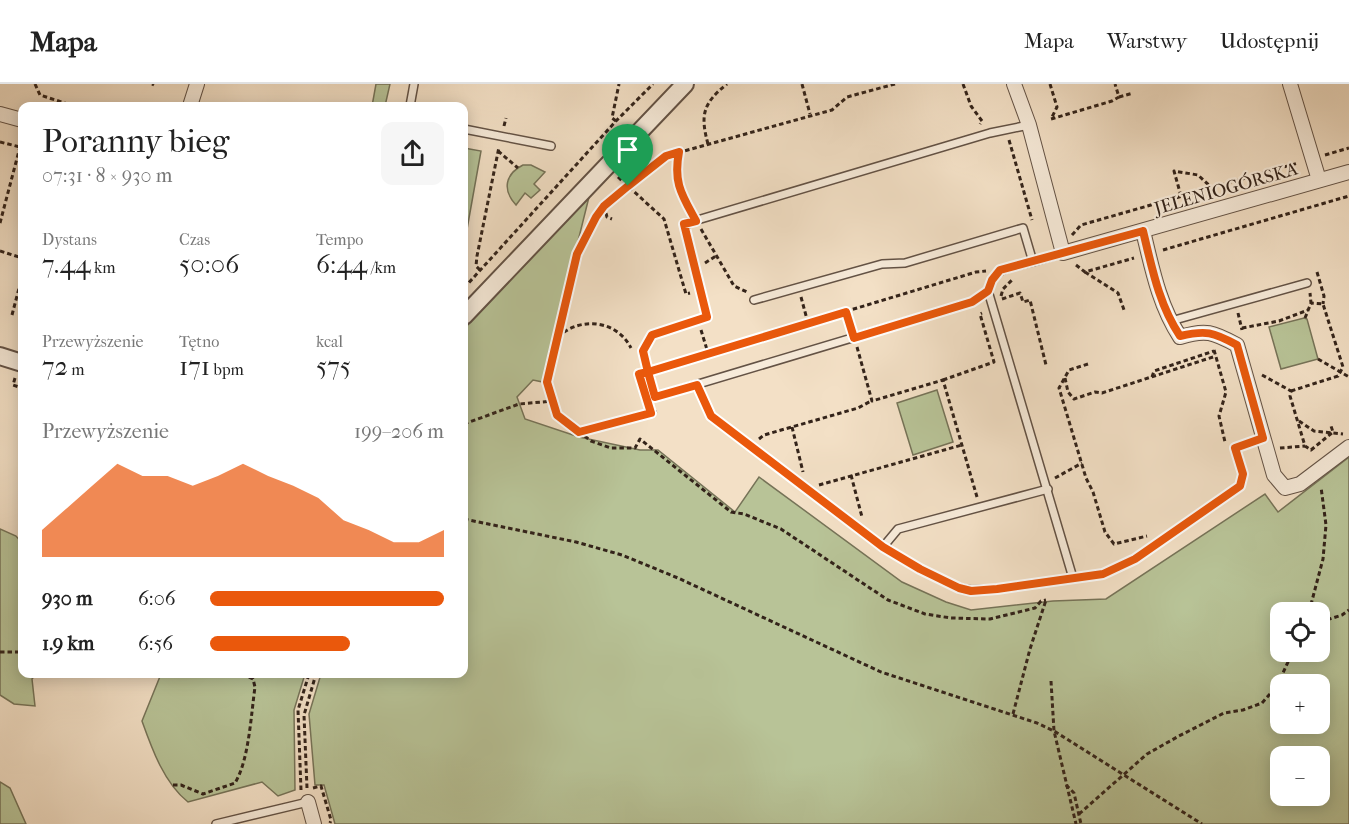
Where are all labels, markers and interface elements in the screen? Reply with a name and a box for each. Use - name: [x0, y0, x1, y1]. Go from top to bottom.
- text: Mapa: [30, 25, 97, 58]
- text: Mapa: [1024, 29, 1074, 53]
- text: Warstwy: [1107, 29, 1187, 53]
- text: Udostępnij: [1220, 29, 1319, 53]
- text: Poranny bieg: [42, 122, 229, 161]
- button: share: [381, 122, 444, 185]
- pin: [602, 124, 653, 186]
- icon: arrive: [611, 133, 644, 166]
- street label: JELENIOGÓRSKA: [1149, 156, 1300, 220]
- text: 07:31 · 8 × 930 m: [42, 164, 173, 187]
- text: Dystans: [42, 230, 97, 249]
- text: Czas: [179, 230, 210, 249]
- text: Tempo: [316, 230, 363, 249]
- text: 7.44: [42, 249, 91, 280]
- text: 50:06: [179, 249, 239, 280]
- text: 6:44: [316, 249, 367, 280]
- text: km: [91, 258, 116, 277]
- text: /km: [367, 258, 396, 277]
- text: Przewyższenie: [42, 332, 144, 351]
- text: Tętno: [179, 332, 219, 351]
- text: kcal: [316, 332, 343, 351]
- text: 72: [42, 351, 68, 382]
- text: 171: [179, 351, 210, 382]
- text: 575: [316, 351, 351, 382]
- text: m: [68, 360, 85, 379]
- text: bpm: [210, 360, 244, 379]
- text: Przewyższenie: [42, 420, 169, 443]
- text: 199–206 m: [354, 420, 444, 443]
- text: 930 m: [42, 587, 93, 610]
- text: 6:06: [138, 587, 176, 610]
- map controls: [1270, 602, 1330, 806]
- button: locate: [1270, 602, 1330, 662]
- text: 1.9 km: [42, 632, 94, 655]
- text: 6:56: [138, 632, 173, 655]
- button: +: [1270, 674, 1330, 734]
- button: −: [1270, 746, 1330, 806]

